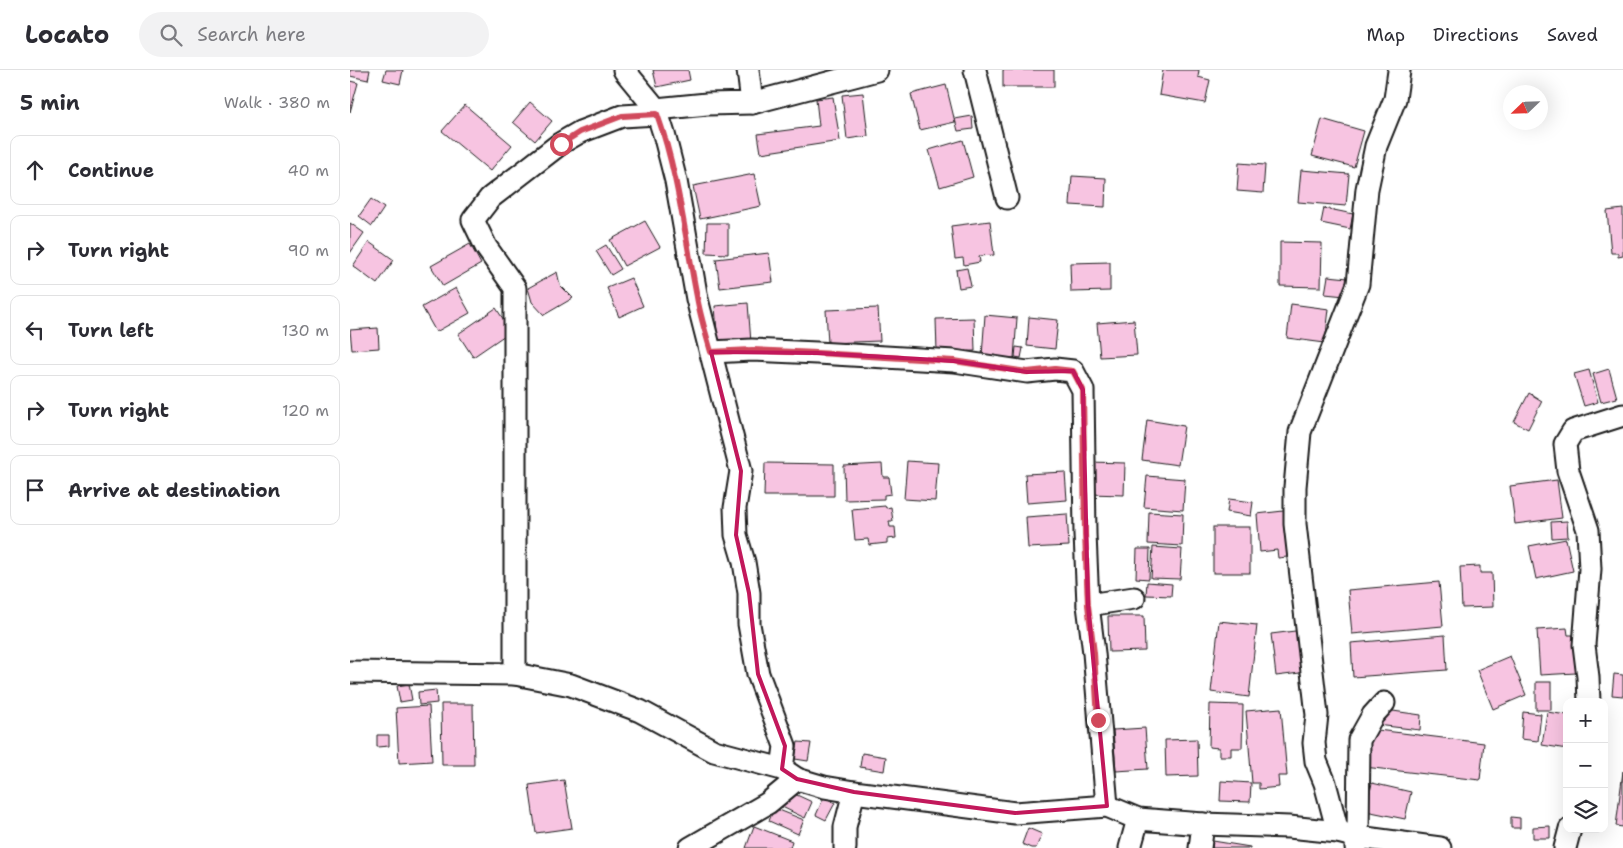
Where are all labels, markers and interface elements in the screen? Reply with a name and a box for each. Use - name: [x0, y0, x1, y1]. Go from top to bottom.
- search box: [139, 12, 489, 57]
- text: Locato: [25, 19, 109, 51]
- icon: search: [157, 21, 185, 49]
- text: Search here: [197, 22, 306, 47]
- text: Map: [1367, 23, 1405, 47]
- text: Directions: [1433, 23, 1519, 47]
- text: Saved: [1547, 23, 1598, 47]
- north arrow: [1503, 85, 1548, 130]
- text: 5 min: [20, 89, 80, 117]
- text: Walk · 380 m: [224, 92, 330, 113]
- route start: [550, 133, 573, 156]
- icon: ahead: [21, 156, 49, 184]
- text: Continue: [68, 158, 154, 183]
- text: 40 m: [287, 160, 329, 181]
- icon: right: [21, 236, 49, 264]
- text: Turn right: [68, 238, 169, 263]
- text: 90 m: [288, 240, 329, 261]
- icon: left: [21, 316, 49, 344]
- text: Turn left: [68, 318, 154, 343]
- text: 130 m: [282, 320, 329, 341]
- icon: right: [21, 396, 49, 424]
- text: Turn right: [68, 398, 169, 423]
- text: 120 m: [282, 400, 329, 421]
- icon: arrive: [21, 476, 49, 504]
- text: Arrive at destination: [68, 478, 280, 503]
- map controls: [1563, 698, 1608, 833]
- button: +: [1563, 698, 1608, 743]
- route end: [1087, 709, 1110, 732]
- button: −: [1563, 743, 1608, 788]
- button: layers: [1563, 788, 1608, 833]

